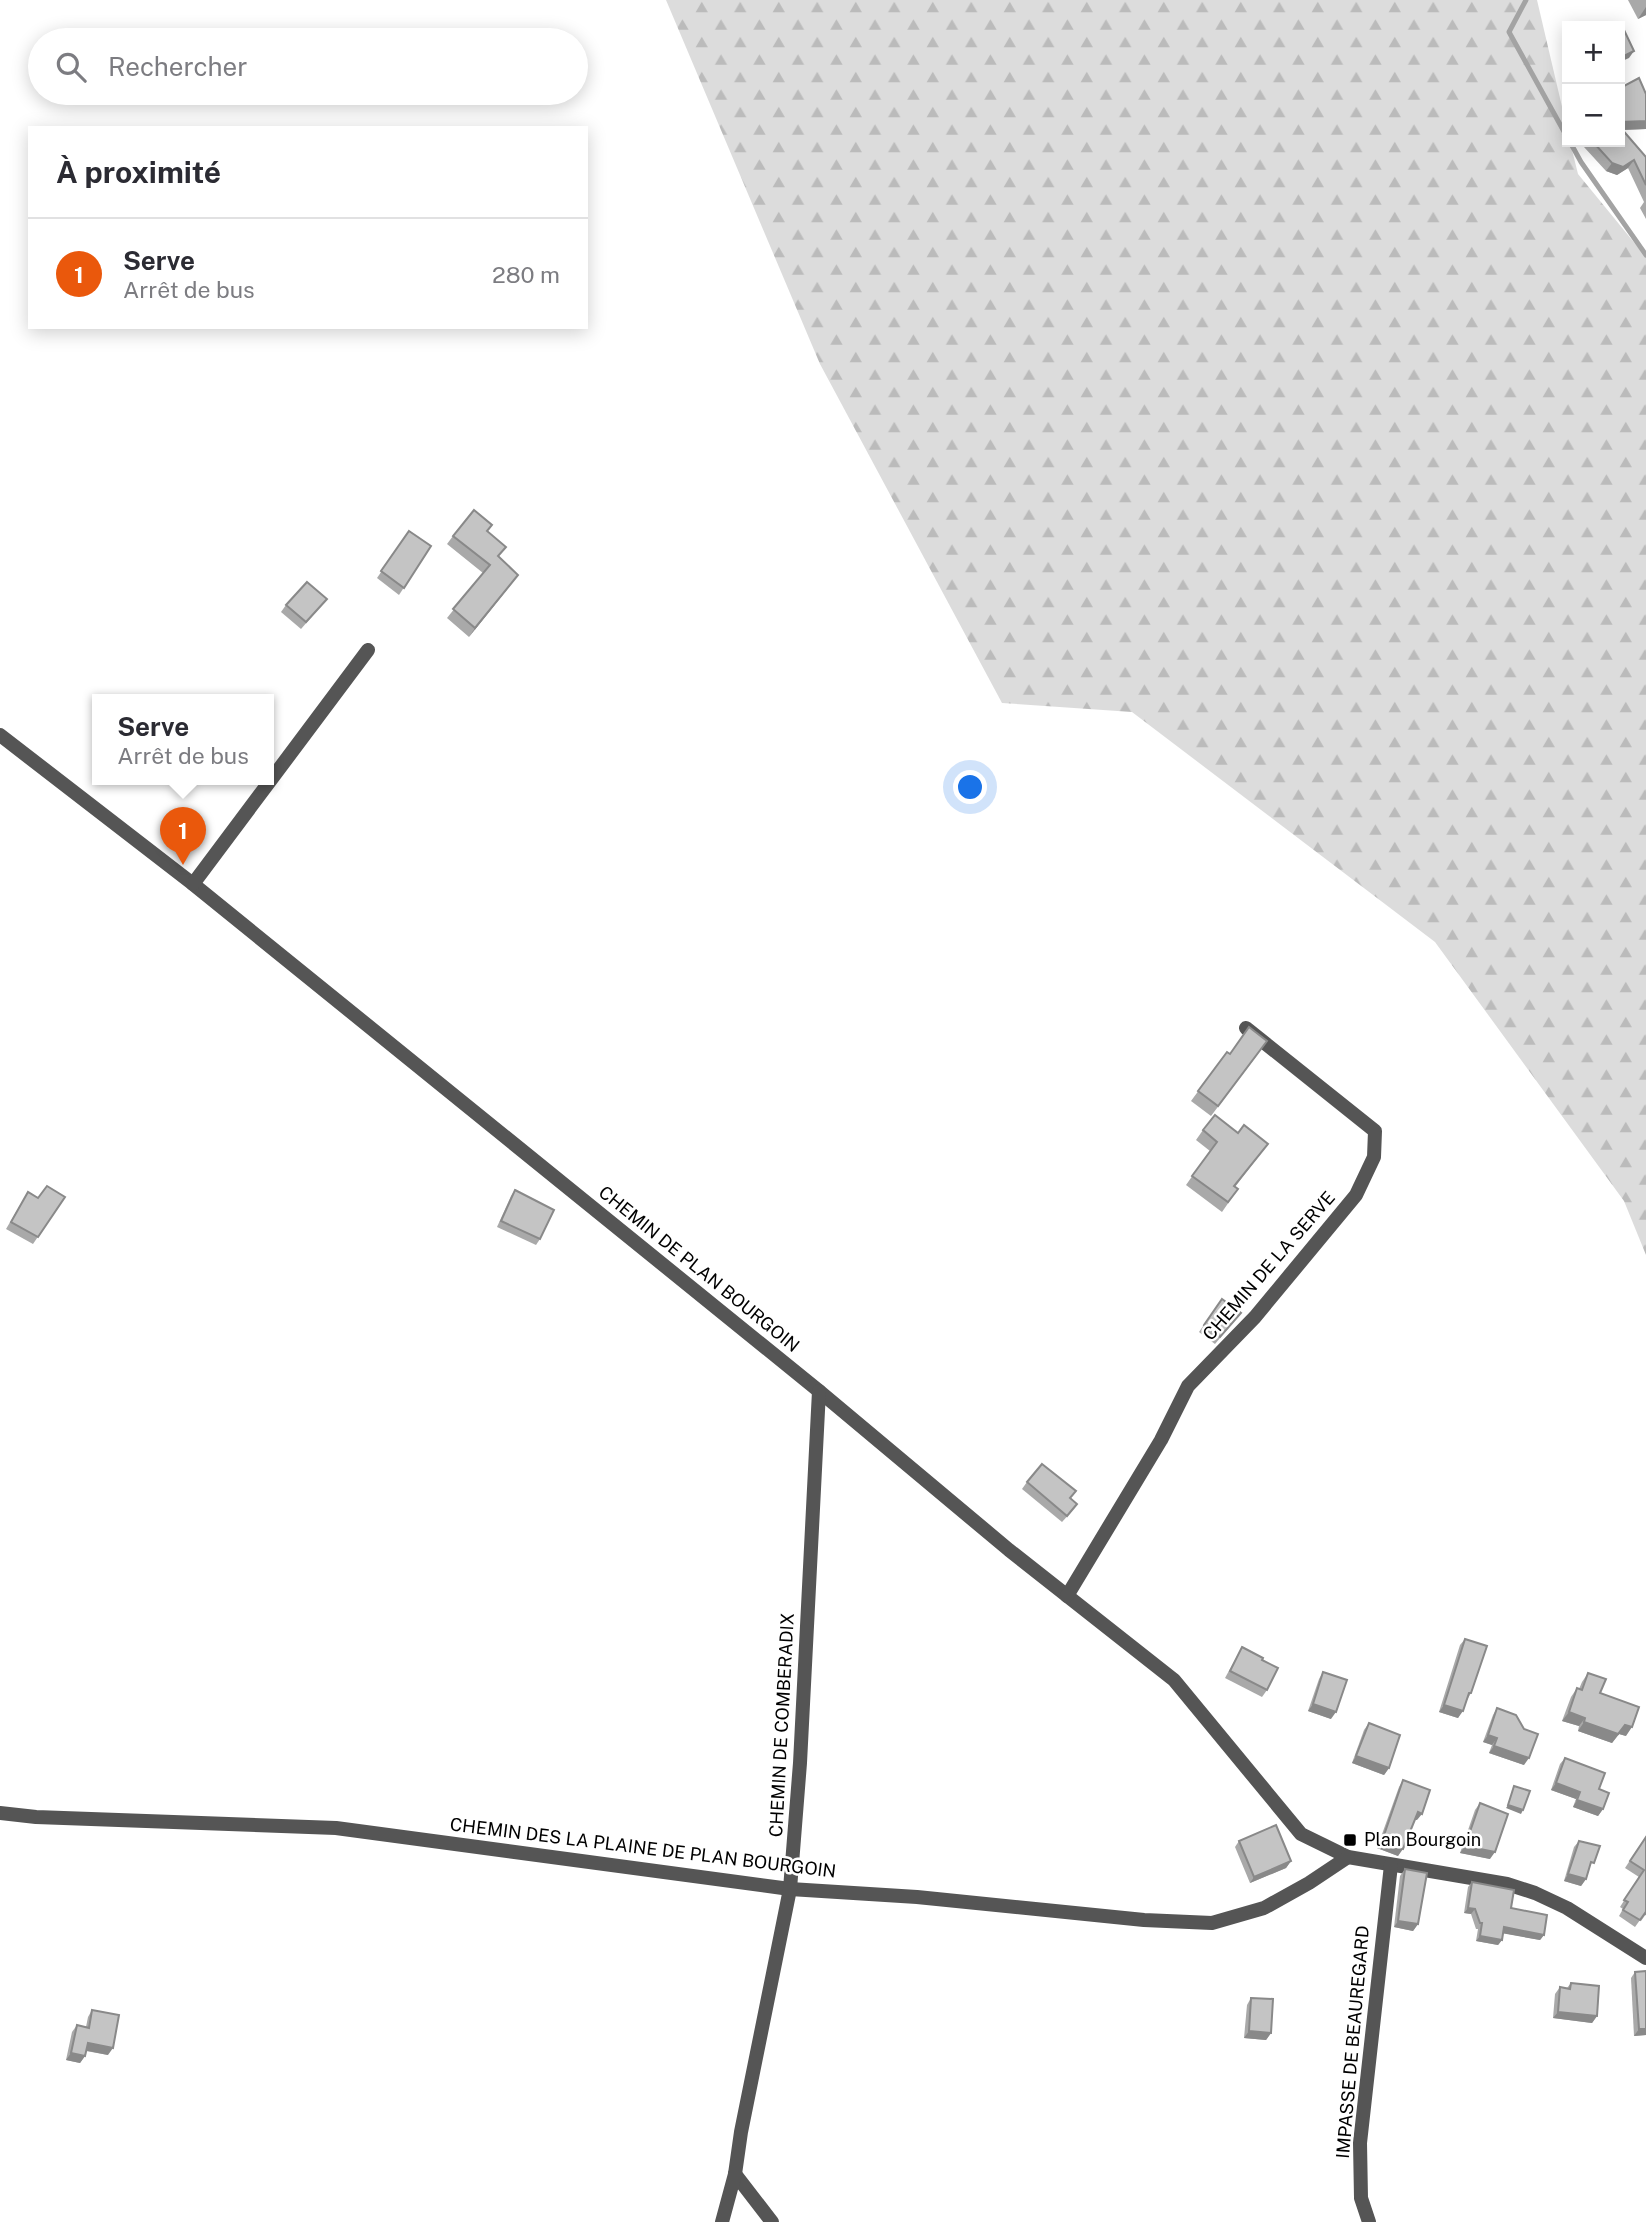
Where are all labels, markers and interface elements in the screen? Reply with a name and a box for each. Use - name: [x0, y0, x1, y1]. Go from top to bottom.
- map controls: [1562, 21, 1625, 147]
- button: +: [1562, 21, 1625, 84]
- search box: [28, 28, 588, 105]
- icon: search: [52, 48, 90, 86]
- text: Rechercher: [108, 51, 247, 82]
- button: −: [1562, 84, 1625, 147]
- text: À proximité: [56, 154, 221, 190]
- text: Serve: [123, 245, 195, 276]
- text: 1: [74, 261, 84, 288]
- text: 280 m: [492, 261, 560, 288]
- text: Arrêt de bus: [123, 276, 255, 303]
- popup: [92, 694, 274, 785]
- text: Serve: [117, 711, 189, 742]
- text: Arrêt de bus: [117, 742, 249, 769]
- your location: [953, 770, 987, 804]
- pin: 1: [160, 807, 206, 865]
- street label: CHEMIN DE PLAN BOURGOIN: [595, 1181, 804, 1356]
- street label: CHEMIN DE LA SERVE: [1198, 1187, 1339, 1344]
- street label: CHEMIN DE COMBERADIX: [765, 1612, 798, 1838]
- street label: CHEMIN DES LA PLAINE DE PLAN BOURGOIN: [449, 1813, 837, 1882]
- place label: Plan Bourgoin: [1364, 1829, 1481, 1850]
- marker: Plan Bourgoin: [1342, 1832, 1358, 1848]
- street label: IMPASSE DE BEAUREGARD: [1332, 1925, 1373, 2159]

